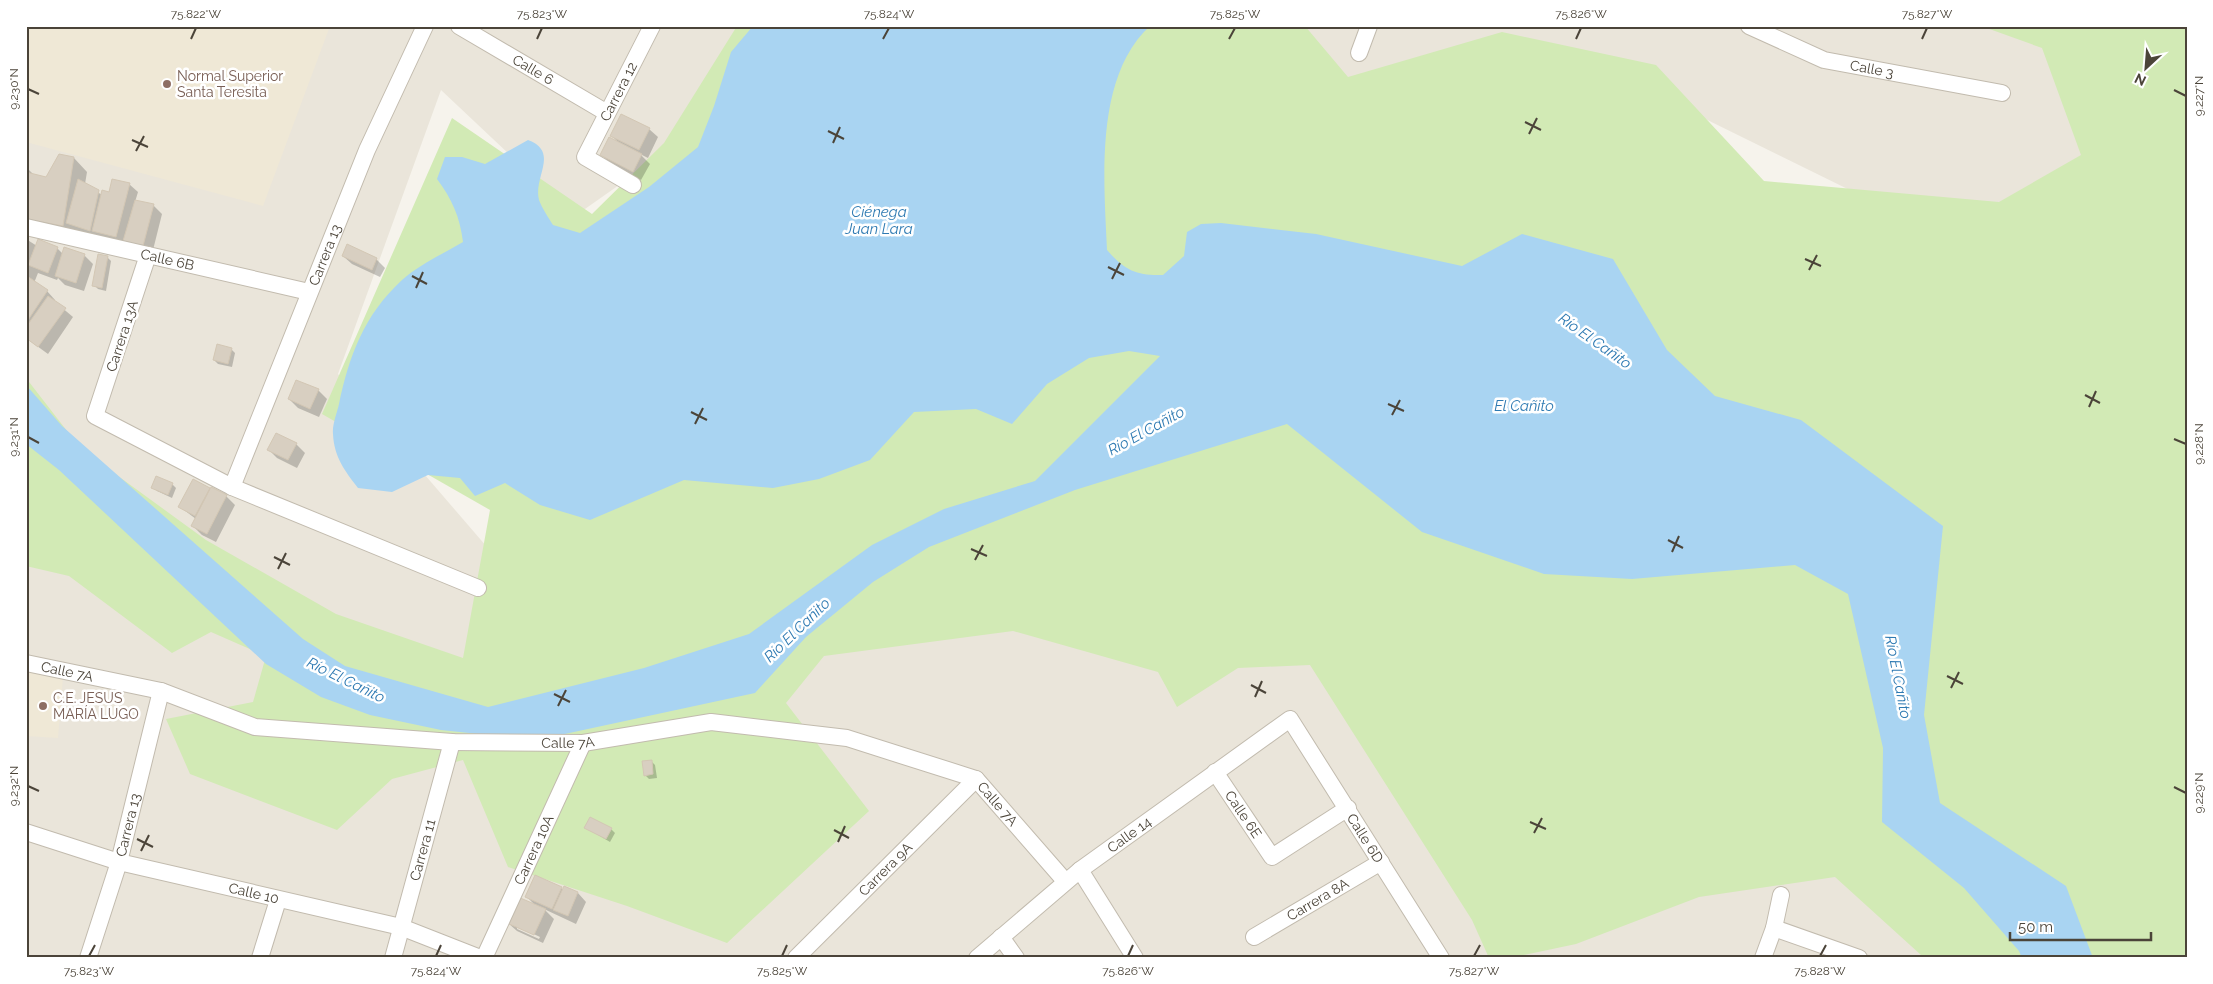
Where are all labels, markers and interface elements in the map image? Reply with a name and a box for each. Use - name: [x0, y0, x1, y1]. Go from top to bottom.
- text: 75.822°W: [171, 7, 222, 21]
- text: 75.823°W: [517, 7, 568, 21]
- text: 75.824°W: [864, 7, 915, 21]
- text: 75.825°W: [1210, 7, 1261, 21]
- text: 75.826°W: [1555, 7, 1607, 21]
- text: 75.827°W: [1902, 7, 1953, 21]
- north arrow: [2120, 42, 2170, 92]
- street label: Calle 6: [510, 51, 557, 88]
- street label: Calle 3: [1849, 57, 1895, 81]
- street label: Carrera 12: [597, 59, 640, 124]
- text: 9.230°N: [7, 68, 21, 110]
- place label: Normal Superior Santa Teresita: [177, 68, 283, 100]
- text: N: [2132, 70, 2149, 89]
- text: 9.227°N: [2192, 76, 2206, 116]
- marker: Normal Superior Santa Teresita: [161, 78, 173, 90]
- water label: Ciénega Juan Lara: [844, 203, 913, 238]
- street label: Carrera 13: [306, 222, 344, 288]
- street label: Calle 6B: [139, 246, 196, 273]
- street label: Carrera 13A: [103, 298, 141, 374]
- water label: Río El Cañito: [1555, 309, 1635, 373]
- water label: El Cañito: [1494, 397, 1554, 415]
- water label: Río El Cañito: [1105, 403, 1187, 459]
- text: 9.231°N: [7, 417, 21, 457]
- text: 9.228°N: [2192, 423, 2206, 465]
- water label: Río El Cañito: [760, 594, 834, 666]
- water label: Río El Cañito: [1881, 634, 1915, 720]
- water label: Río El Cañito: [304, 653, 388, 707]
- street label: Calle 7A: [40, 658, 95, 685]
- place label: C.E. JESUS MARÍA LUGO: [53, 690, 139, 722]
- marker: C.E. JESUS MARÍA LUGO: [37, 700, 49, 712]
- street label: Calle 7A: [541, 733, 596, 751]
- text: 9.232°N: [7, 766, 21, 806]
- text: 9.229°N: [2192, 773, 2206, 813]
- street label: Calle 7A: [974, 779, 1021, 829]
- street label: Calle 6E: [1222, 788, 1265, 841]
- street label: Carrera 13: [113, 792, 144, 858]
- street label: Calle 6D: [1344, 811, 1387, 866]
- street label: Carrera 10A: [511, 812, 557, 887]
- street label: Calle 14: [1104, 813, 1155, 856]
- street label: Carrera 11: [406, 817, 439, 883]
- street label: Carrera 9A: [855, 839, 916, 899]
- street label: Carrera 8A: [1284, 875, 1352, 924]
- street label: Calle 10: [227, 880, 281, 907]
- scale bar: [2010, 909, 2152, 941]
- text: 50 m: [2018, 918, 2053, 936]
- text: 75.823°W: [64, 964, 115, 978]
- text: 75.824°W: [411, 964, 462, 978]
- text: 75.825°W: [757, 964, 808, 978]
- text: 75.826°W: [1102, 964, 1154, 978]
- text: 75.827°W: [1449, 964, 1500, 978]
- text: 75.828°W: [1794, 964, 1846, 978]

